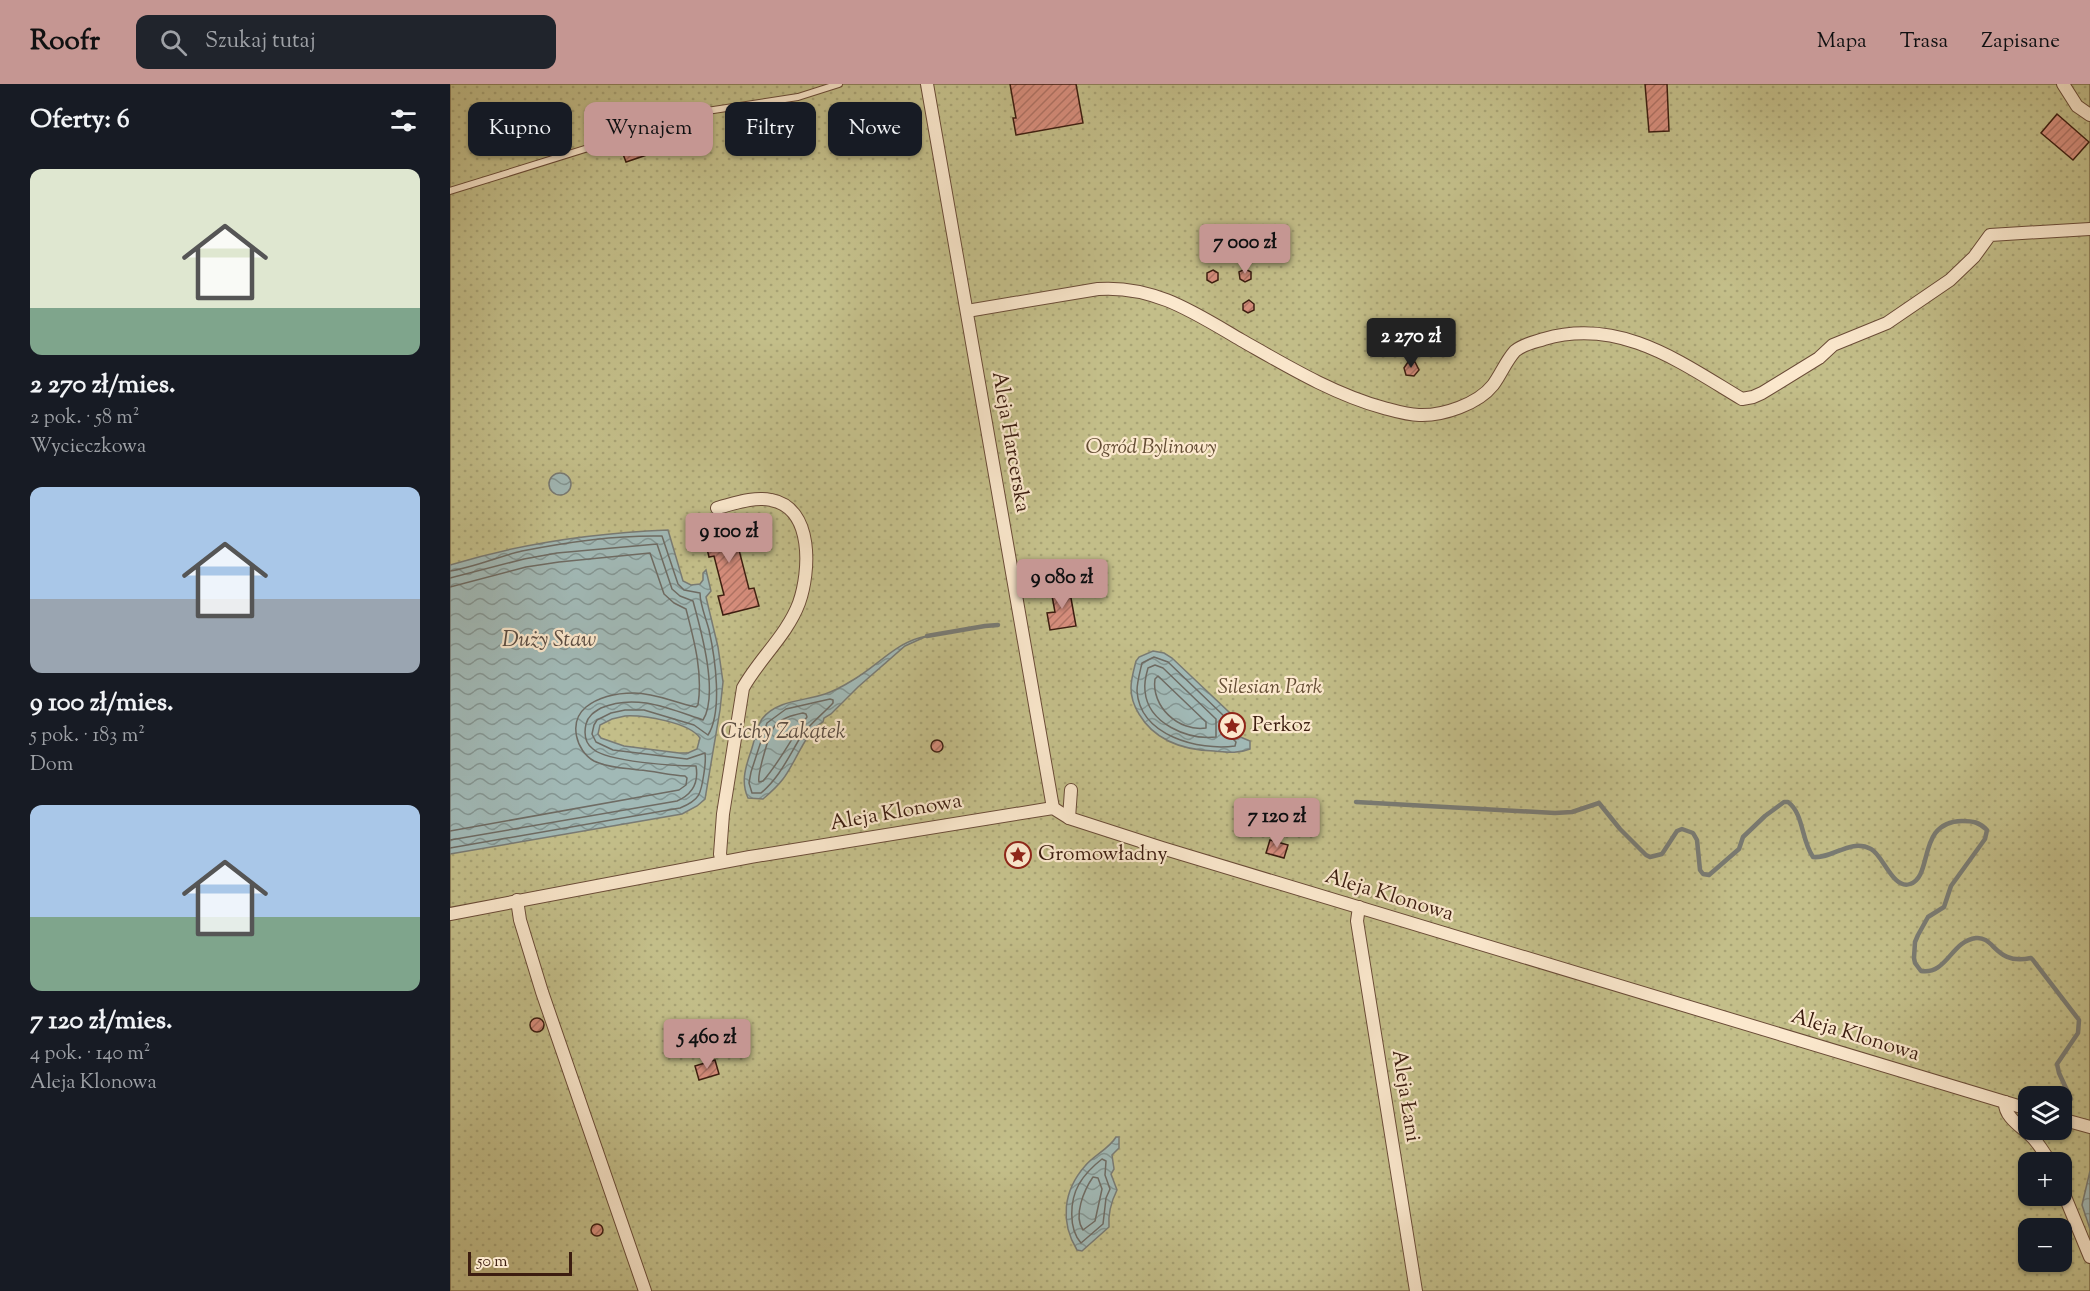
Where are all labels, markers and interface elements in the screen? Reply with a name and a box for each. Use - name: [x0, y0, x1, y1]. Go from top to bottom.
- search box: [136, 15, 556, 69]
- text: Roofr: [30, 22, 100, 62]
- icon: search: [157, 26, 190, 59]
- text: Szukaj tutaj: [205, 26, 316, 58]
- text: Mapa: [1817, 27, 1867, 57]
- text: Trasa: [1900, 27, 1948, 57]
- text: Zapisane: [1981, 27, 2060, 57]
- text: Oferty: 6: [30, 102, 130, 139]
- chip: Kupno: [468, 102, 572, 156]
- chip: Wynajem: [584, 102, 713, 156]
- chip: Filtry: [725, 102, 816, 156]
- chip: Nowe: [828, 102, 922, 156]
- icon: filters: [387, 104, 420, 137]
- icon: home: [171, 208, 279, 316]
- pin: 7 000 zł: [1183, 224, 1307, 275]
- text: 7 000 zł: [1213, 229, 1277, 258]
- pin: 2 270 zł: [1349, 318, 1473, 369]
- text: 2 270 zł: [1381, 323, 1441, 352]
- text: 2 270 zł/mies.: [30, 367, 175, 404]
- street label: Aleja Harcerska: [983, 369, 1037, 515]
- text: 2 pok. · 58 m²: [30, 404, 139, 433]
- text: Wycieczkowa: [30, 433, 146, 462]
- park label: Ogród Bylinowy: [1085, 433, 1217, 463]
- pin: 9 100 zł: [667, 513, 791, 564]
- text: 9 100 zł: [699, 518, 759, 547]
- icon: home: [171, 526, 279, 634]
- pin: 9 080 zł: [1000, 559, 1124, 610]
- text: 9 080 zł: [1031, 564, 1093, 593]
- water label: Duży Staw: [502, 625, 596, 657]
- park label: Silesian Park: [1218, 673, 1323, 703]
- text: 9 100 zł/mies.: [30, 685, 174, 722]
- place icon: Perkoz: [1217, 711, 1247, 741]
- place label: Perkoz: [1252, 711, 1311, 741]
- water label: Cichy Zakątek: [720, 717, 846, 749]
- text: 5 pok. · 183 m²: [30, 722, 145, 751]
- text: Dom: [30, 751, 73, 780]
- street label: Aleja Klonowa: [828, 787, 964, 839]
- pin: 7 120 zł: [1215, 798, 1339, 849]
- text: 7 120 zł: [1248, 803, 1306, 832]
- place icon: Gromowładny: [1003, 840, 1033, 870]
- place label: Gromowładny: [1038, 840, 1168, 870]
- icon: home: [171, 844, 279, 952]
- street label: Aleja Klonowa: [1321, 862, 1457, 930]
- street label: Aleja Klonowa: [1787, 1002, 1923, 1070]
- text: 7 120 zł/mies.: [30, 1003, 173, 1040]
- pin: 5 460 zł: [645, 1019, 769, 1070]
- text: 5 460 zł: [678, 1024, 736, 1053]
- text: 4 pok. · 140 m²: [30, 1040, 151, 1069]
- street label: Aleja Łani: [1383, 1048, 1427, 1144]
- text: Aleja Klonowa: [30, 1069, 157, 1098]
- map controls: [2018, 1086, 2072, 1272]
- button: layers: [2018, 1086, 2072, 1140]
- button: +: [2018, 1152, 2072, 1206]
- button: −: [2018, 1218, 2072, 1272]
- scale bar: [468, 1249, 572, 1276]
- text: 50 m: [477, 1251, 508, 1274]

